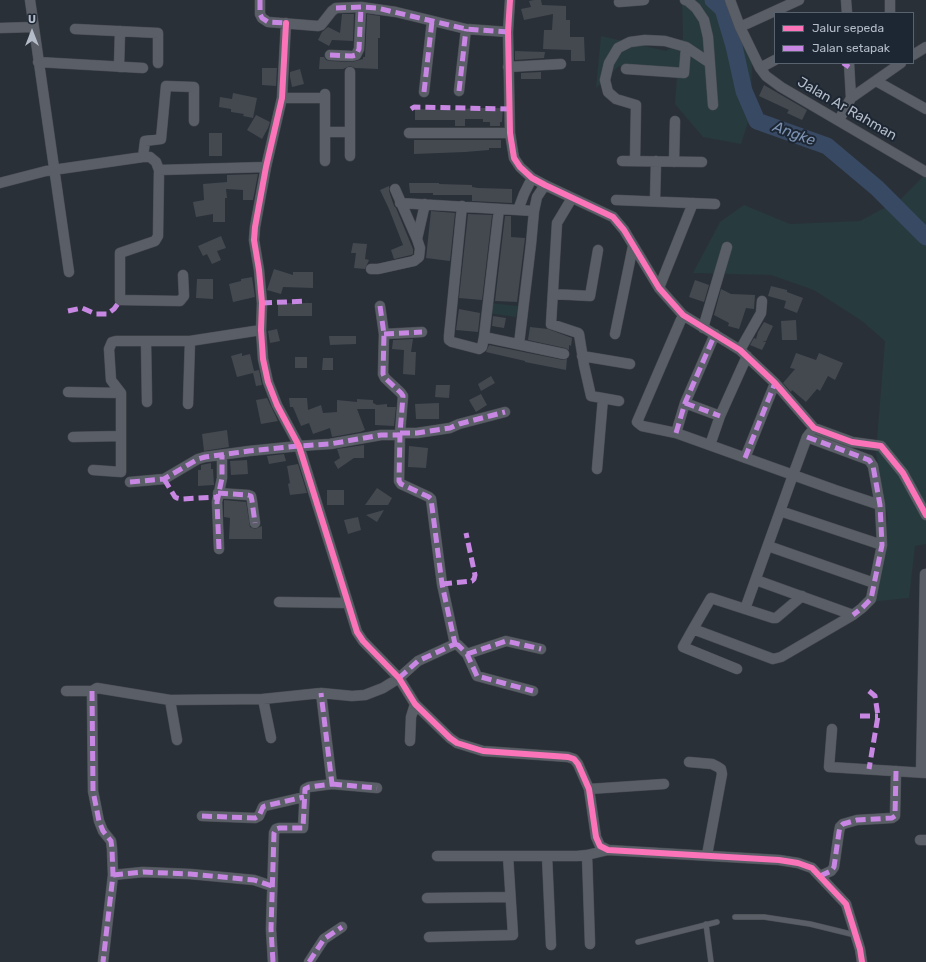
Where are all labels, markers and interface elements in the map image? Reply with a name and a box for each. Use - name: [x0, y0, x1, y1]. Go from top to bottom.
- north arrow: [12, 12, 52, 52]
- legend: [774, 12, 914, 64]
- text: U: [28, 13, 36, 26]
- text: Jalur sepeda: [812, 21, 884, 35]
- text: Jalan setapak: [812, 41, 890, 55]
- street label: Jalan Ar Rahman: [794, 74, 900, 144]
- water label: Angke: [770, 118, 818, 150]

